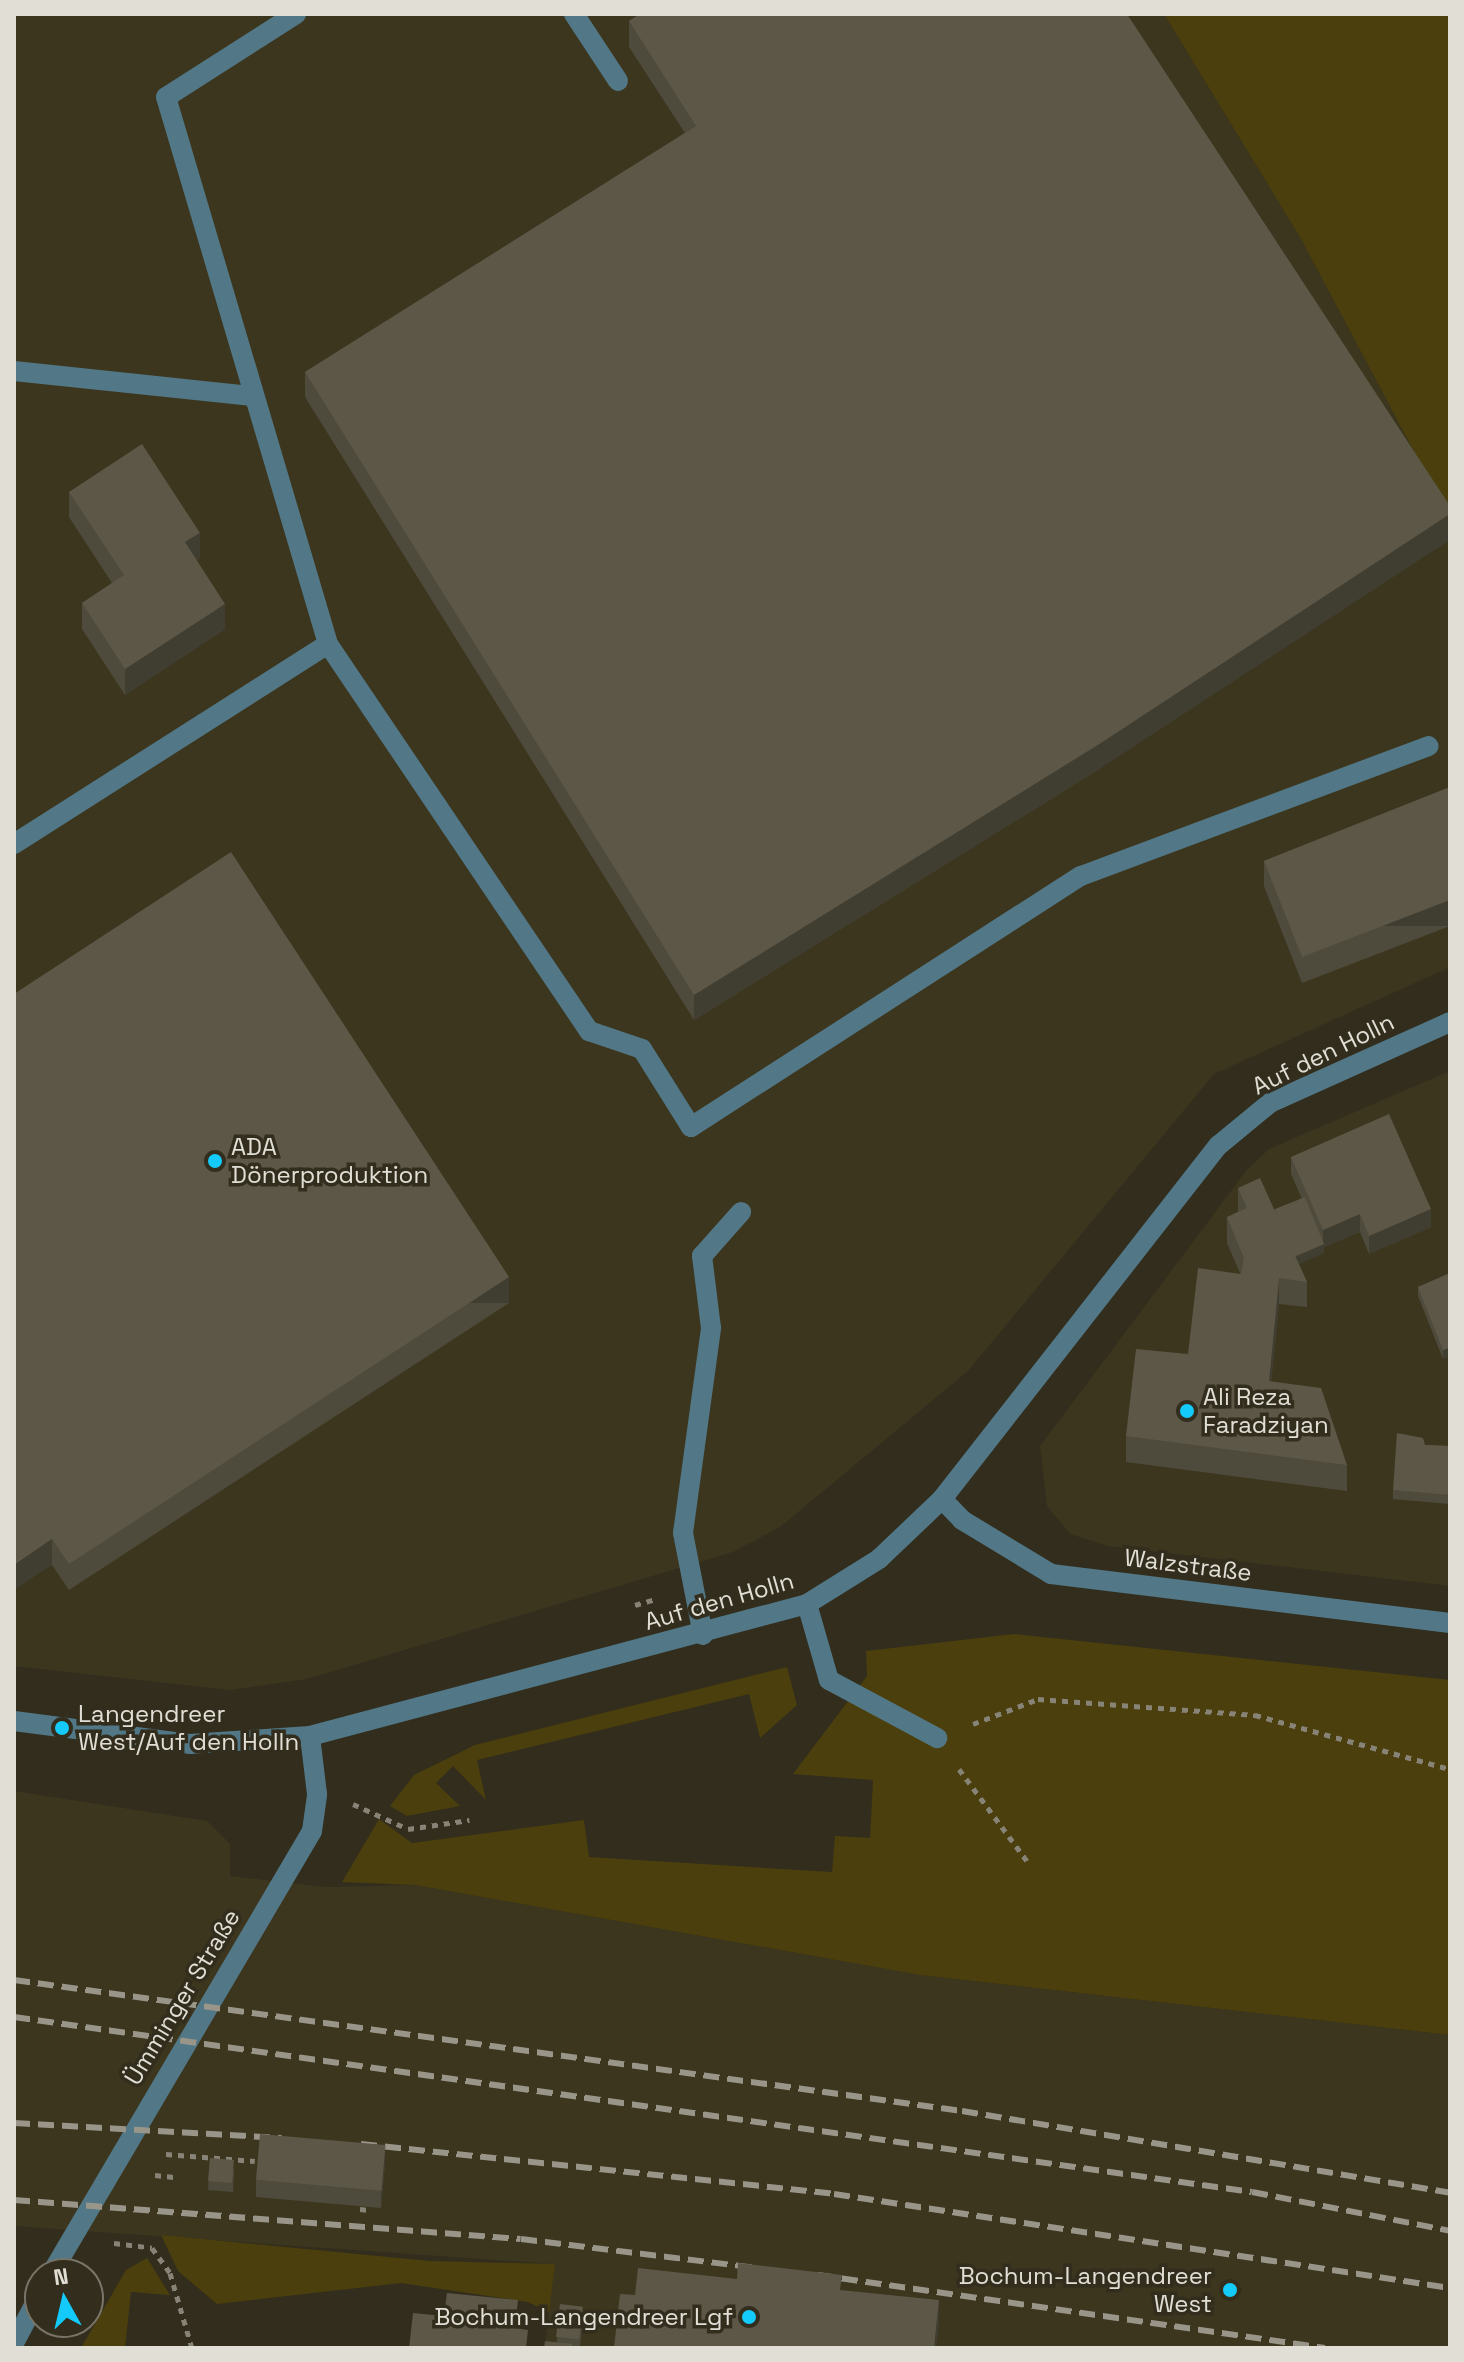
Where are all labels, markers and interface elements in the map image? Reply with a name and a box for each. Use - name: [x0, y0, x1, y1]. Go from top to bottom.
- street label: Auf den Holln: [1247, 1007, 1399, 1101]
- place label: ADA Dönerproduktion: [231, 1133, 428, 1189]
- marker: ADA Dönerproduktion: [206, 1152, 224, 1170]
- place label: Ali Reza Faradziyan: [1203, 1383, 1329, 1439]
- marker: Ali Reza Faradziyan: [1178, 1402, 1196, 1420]
- street label: Walzstraße: [1123, 1543, 1253, 1587]
- street label: Auf den Holln: [641, 1566, 797, 1636]
- place label: Langendreer West/Auf den Holln: [78, 1700, 299, 1756]
- marker: Langendreer West/Auf den Holln: [53, 1719, 71, 1737]
- street label: Ümminger Straße: [118, 1904, 246, 2090]
- north arrow: [24, 2258, 104, 2338]
- text: N: [52, 2261, 70, 2291]
- place label: Bochum-Langendreer West: [959, 2262, 1212, 2318]
- marker: Bochum-Langendreer West: [1219, 2279, 1241, 2301]
- place label: Bochum-Langendreer Lgf: [435, 2303, 733, 2331]
- marker: Bochum-Langendreer Lgf: [740, 2308, 758, 2326]

